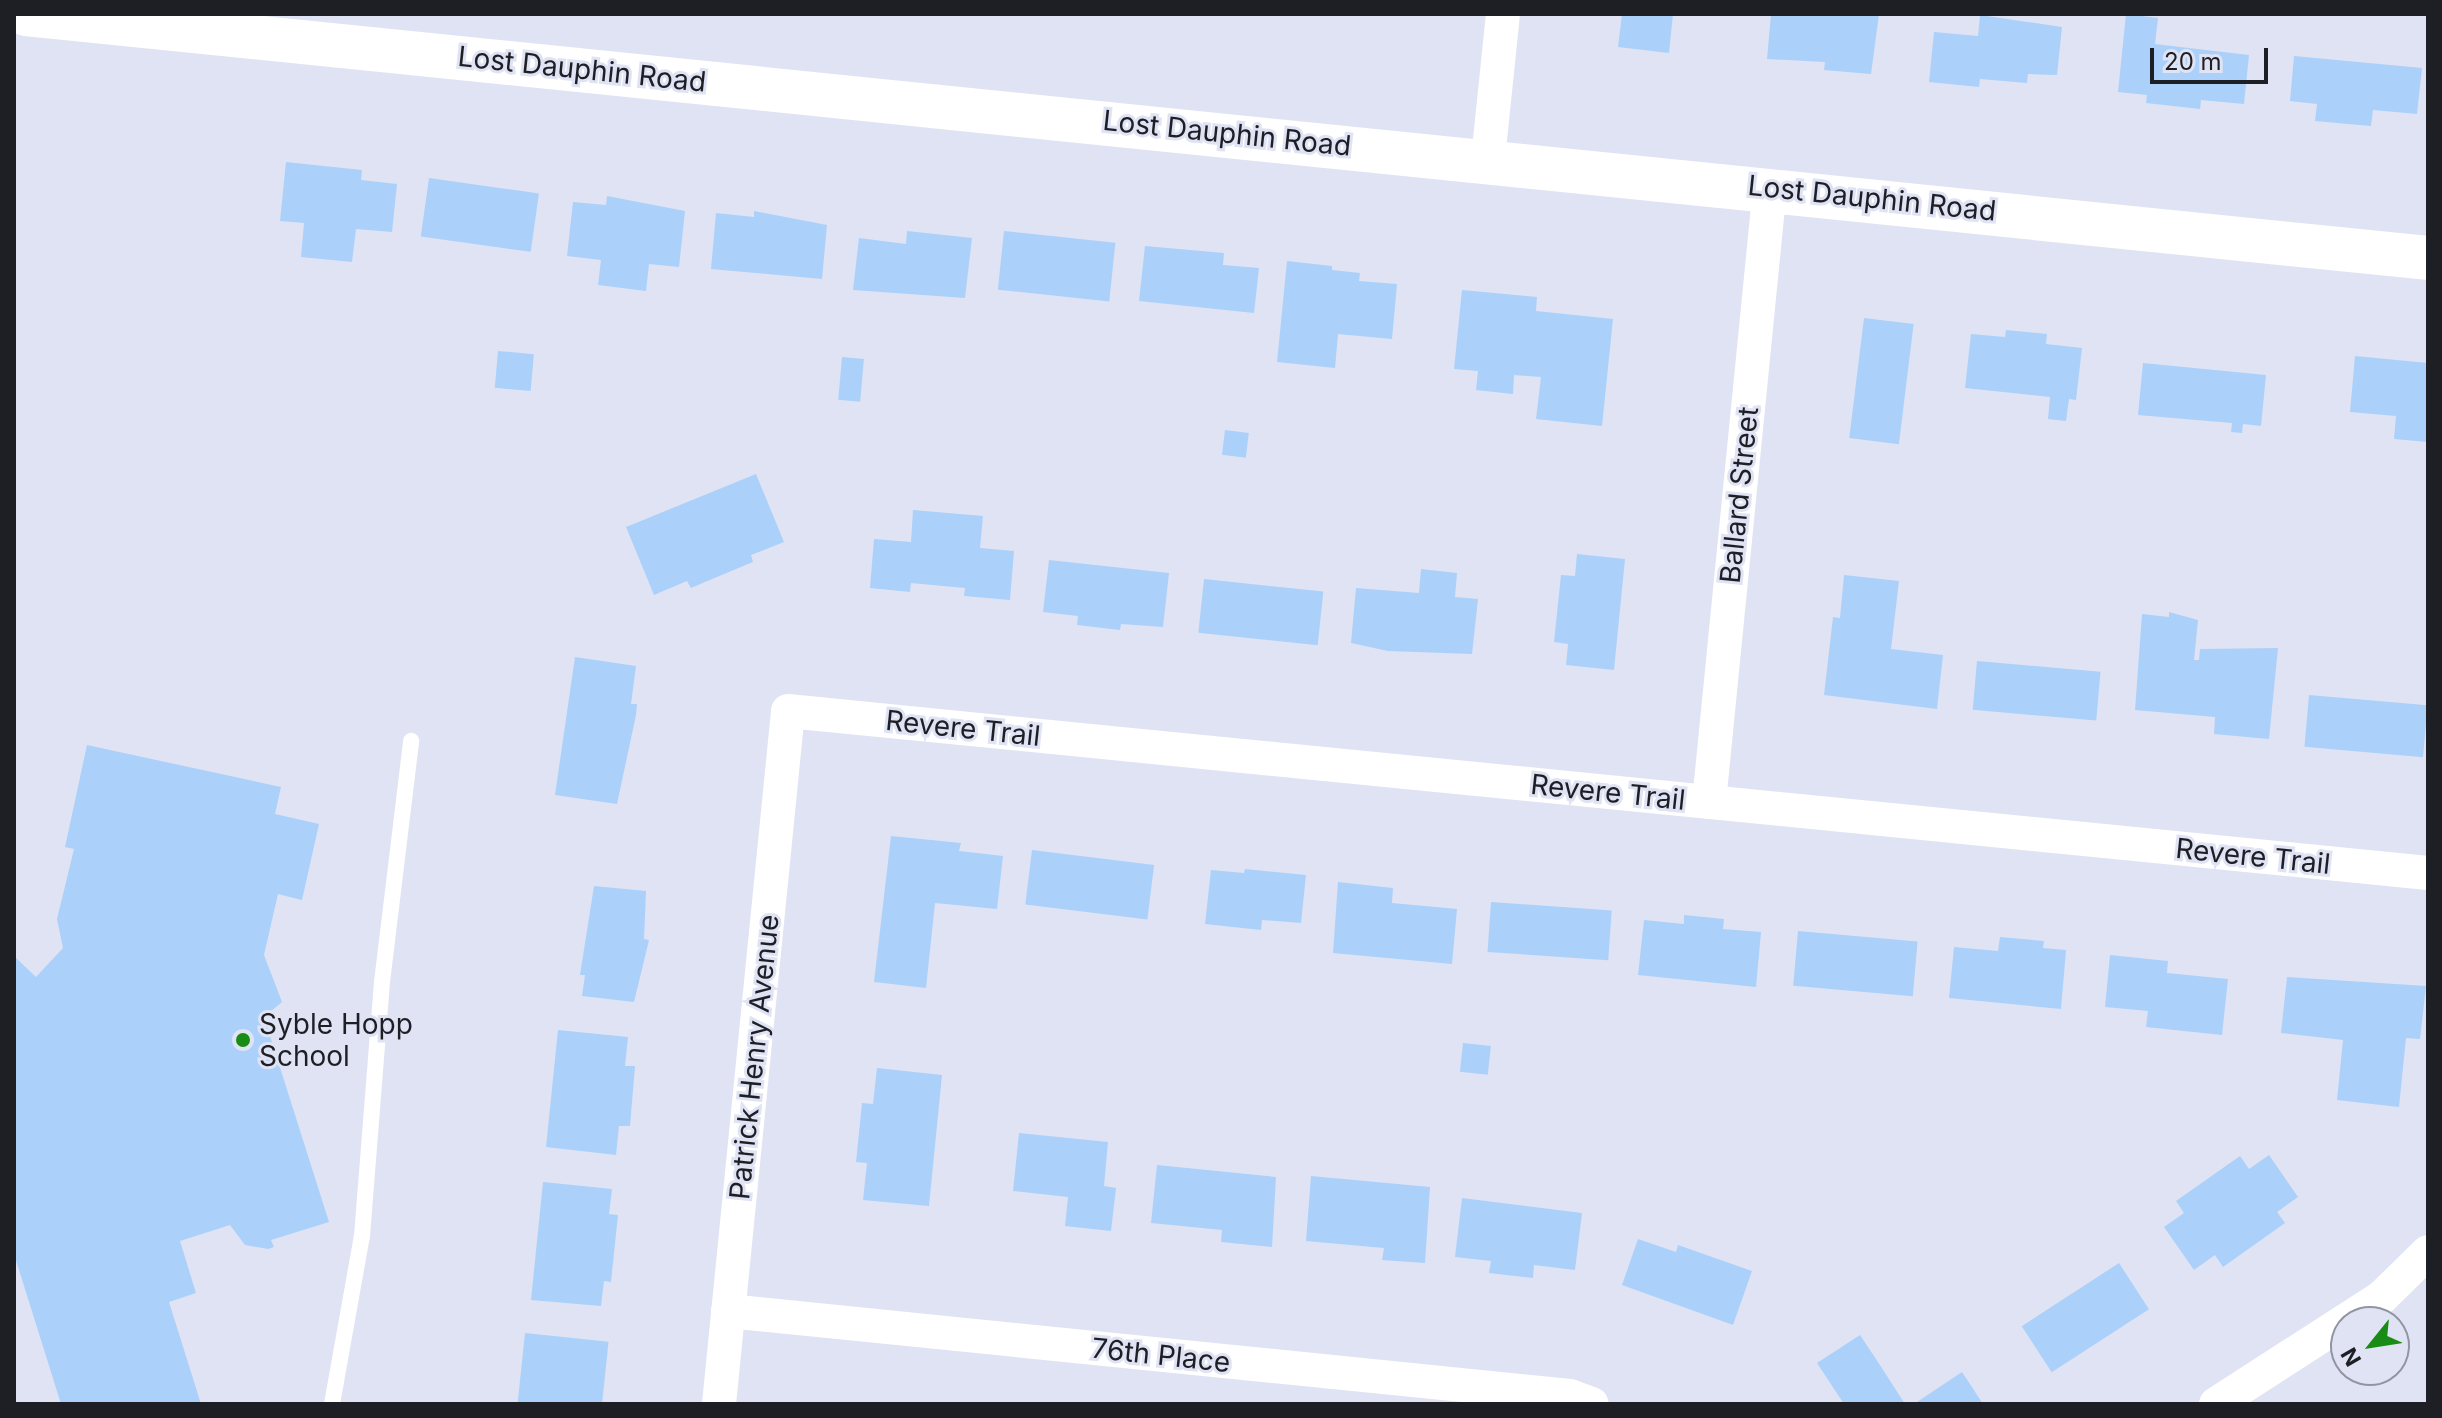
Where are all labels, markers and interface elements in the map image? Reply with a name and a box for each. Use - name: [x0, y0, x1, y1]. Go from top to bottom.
- scale bar: [2154, 32, 2272, 82]
- street label: Lost Dauphin Road: [456, 39, 708, 99]
- text: 20 m: [2164, 47, 2222, 76]
- street label: Lost Dauphin Road: [1101, 103, 1353, 163]
- street label: Lost Dauphin Road: [1746, 168, 1998, 228]
- street label: Ballard Street: [1713, 405, 1765, 585]
- street label: Revere Trail: [884, 703, 1042, 753]
- street label: Revere Trail: [1529, 767, 1687, 817]
- street label: Revere Trail: [2174, 831, 2332, 881]
- street label: Patrick Henry Avenue: [722, 913, 786, 1201]
- place label: Syble Hopp School: [259, 1007, 413, 1073]
- marker: Syble Hopp School: [234, 1031, 252, 1049]
- north arrow: [2330, 1306, 2410, 1386]
- street label: 76th Place: [1090, 1331, 1232, 1379]
- text: N: [2335, 1343, 2366, 1371]

